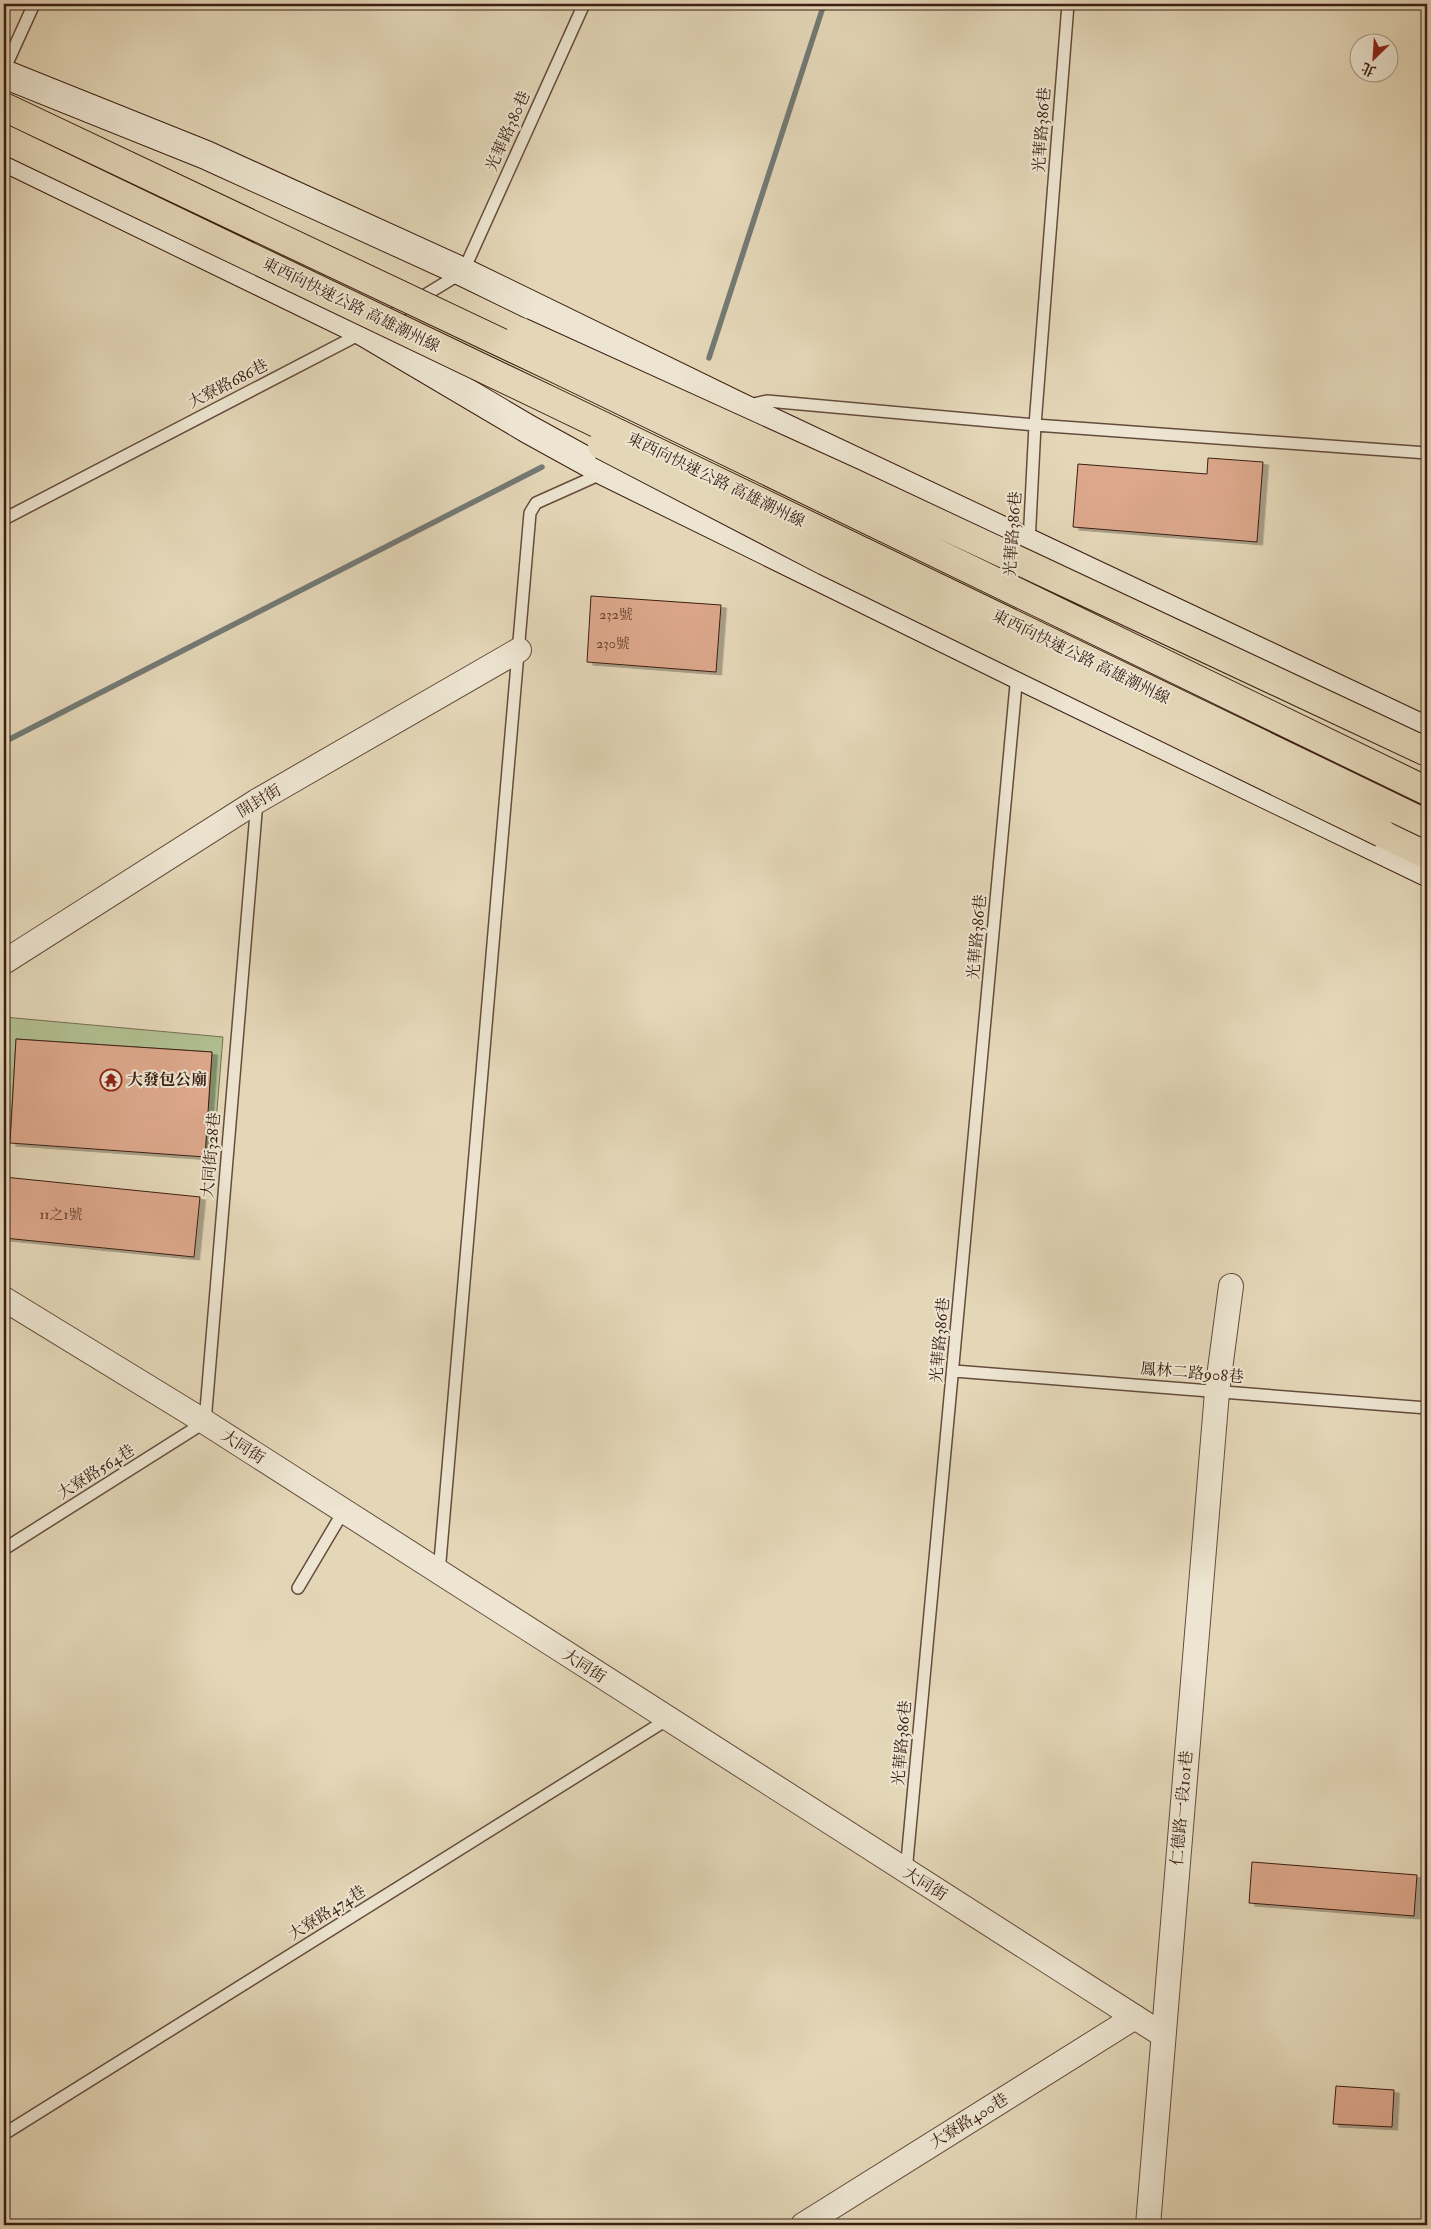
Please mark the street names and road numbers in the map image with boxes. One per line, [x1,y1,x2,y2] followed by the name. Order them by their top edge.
[1029,87,1055,173] street label: 光華路386巷
[481,88,535,174] street label: 光華路380巷
[259,253,443,357] street label: 東西向快速公路 高雄潮州線
[184,355,272,413] street label: 大寮路686巷
[624,428,808,532] street label: 東西向快速公路 高雄潮州線
[1000,491,1026,577] street label: 光華路386巷
[989,605,1173,709] street label: 東西向快速公路 高雄潮州線
[233,780,285,822] street label: 開封街
[963,893,991,981] street label: 光華路386巷
[197,1111,225,1199] street label: 大同街328巷
[926,1296,954,1384] street label: 光華路386巷
[1139,1359,1245,1387] street label: 鳳林二路908巷
[217,1426,269,1468] street label: 大同街
[54,1440,138,1504] street label: 大寮路564巷
[558,1645,610,1687] street label: 大同街
[888,1699,916,1787] street label: 光華路386巷
[1167,1750,1197,1866] street label: 仁德路一段101巷
[899,1863,951,1905] street label: 大同街
[284,1881,370,1945] street label: 大寮路474巷
[926,2089,1012,2153] street label: 大寮路400巷

